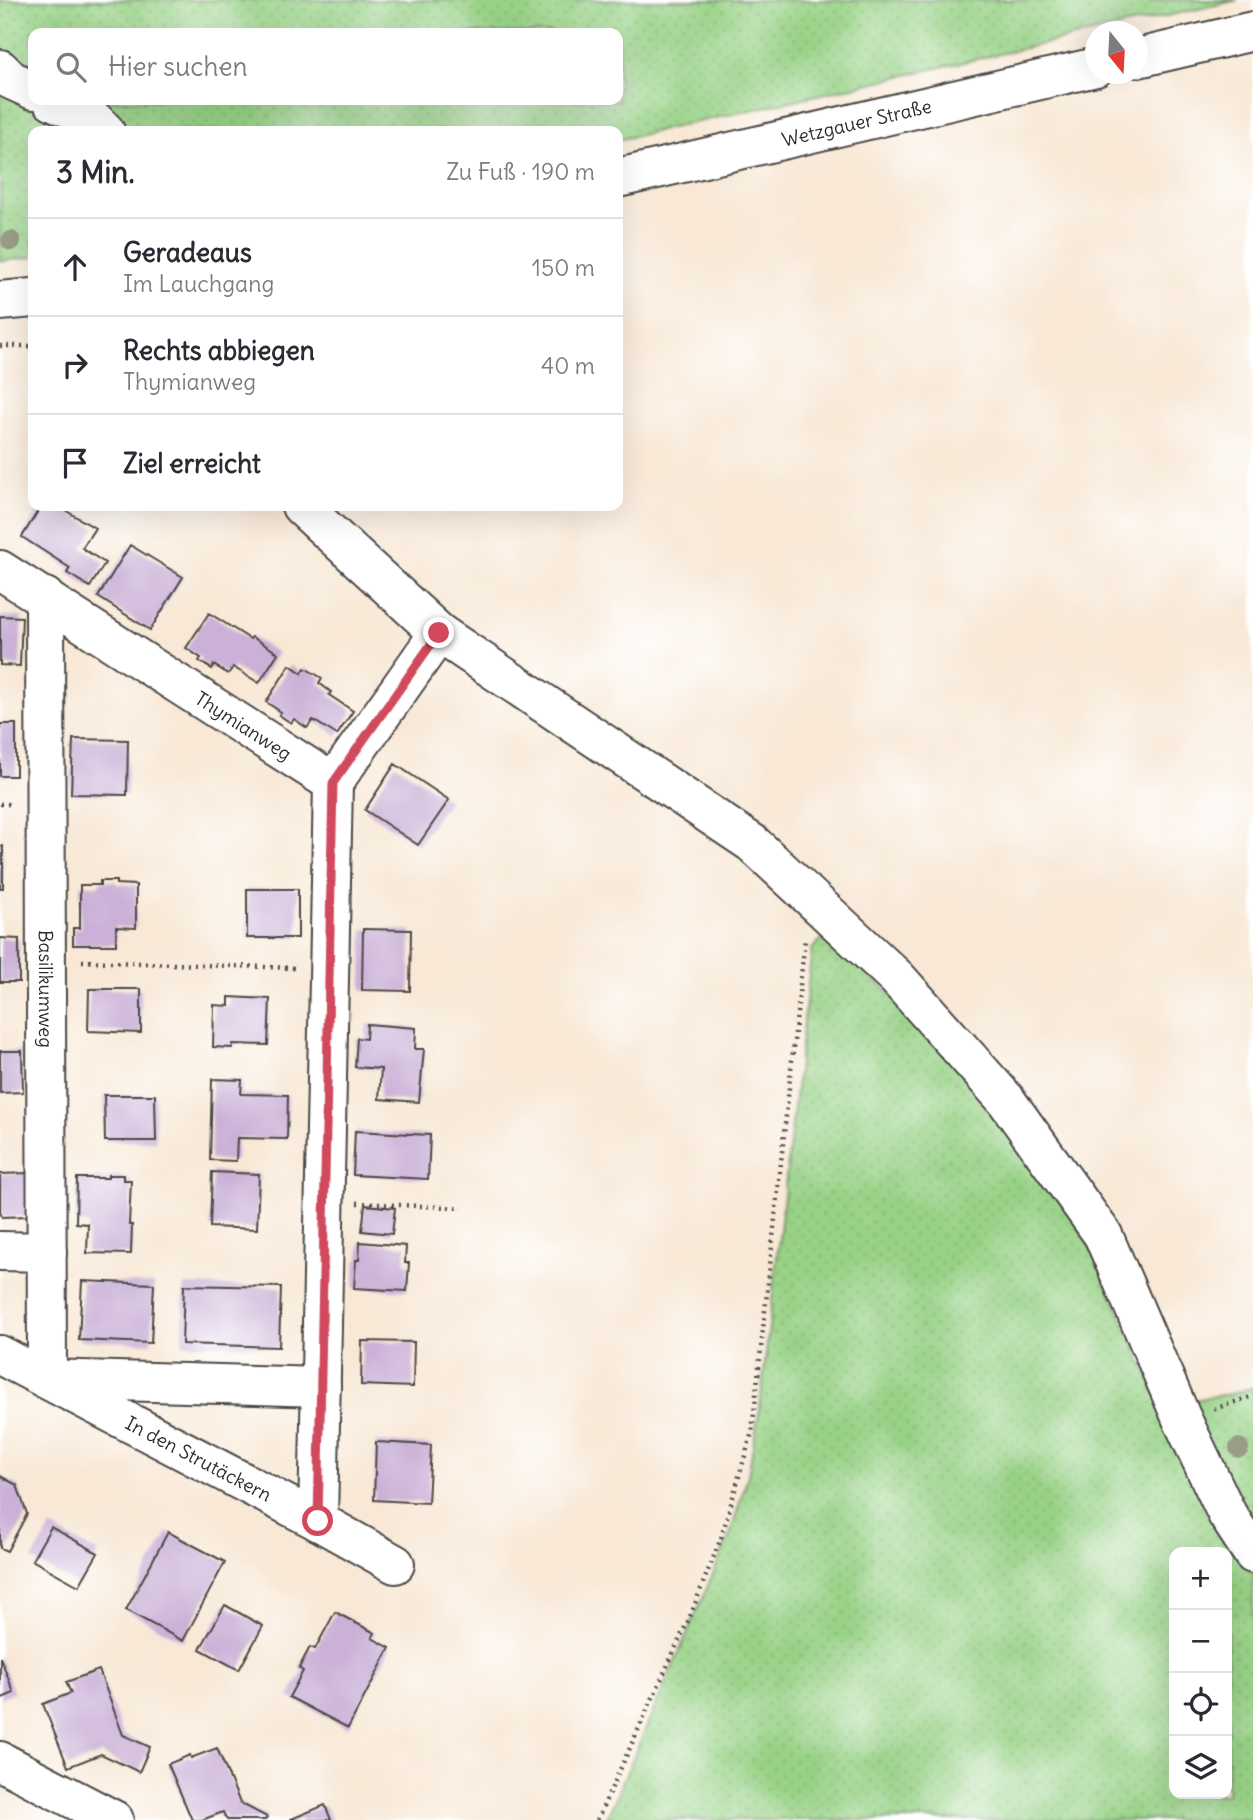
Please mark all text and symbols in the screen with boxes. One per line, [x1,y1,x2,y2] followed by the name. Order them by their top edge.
[1085,21,1148,84] north arrow
[28,28,623,105] search box
[52,48,90,86] icon: search
[108,50,248,83] text: Hier suchen
[780,94,934,152] street label: Wetzgauer Straße
[56,153,135,191] text: 3 Min.
[446,157,595,186] text: Zu Fuß · 190 m
[123,236,252,269] text: Geradeaus
[56,248,94,286] icon: ahead
[532,253,595,282] text: 150 m
[123,269,274,298] text: Im Lauchgang
[123,334,315,367] text: Rechts abbiegen
[56,346,94,384] icon: right
[541,351,595,380] text: 40 m
[123,367,256,396] text: Thymianweg
[56,444,94,482] icon: arrive
[123,447,261,480] text: Ziel erreicht
[423,617,454,648] route end
[191,686,296,765] street label: Thymianweg
[34,930,58,1048] street label: Basilikumweg
[121,1411,276,1507] street label: In den Strutäckern
[302,1505,333,1536] route start
[1169,1547,1232,1799] map controls
[1169,1547,1232,1610] button: +
[1169,1610,1232,1673] button: −
[1169,1673,1232,1736] button: locate
[1169,1736,1232,1799] button: layers

